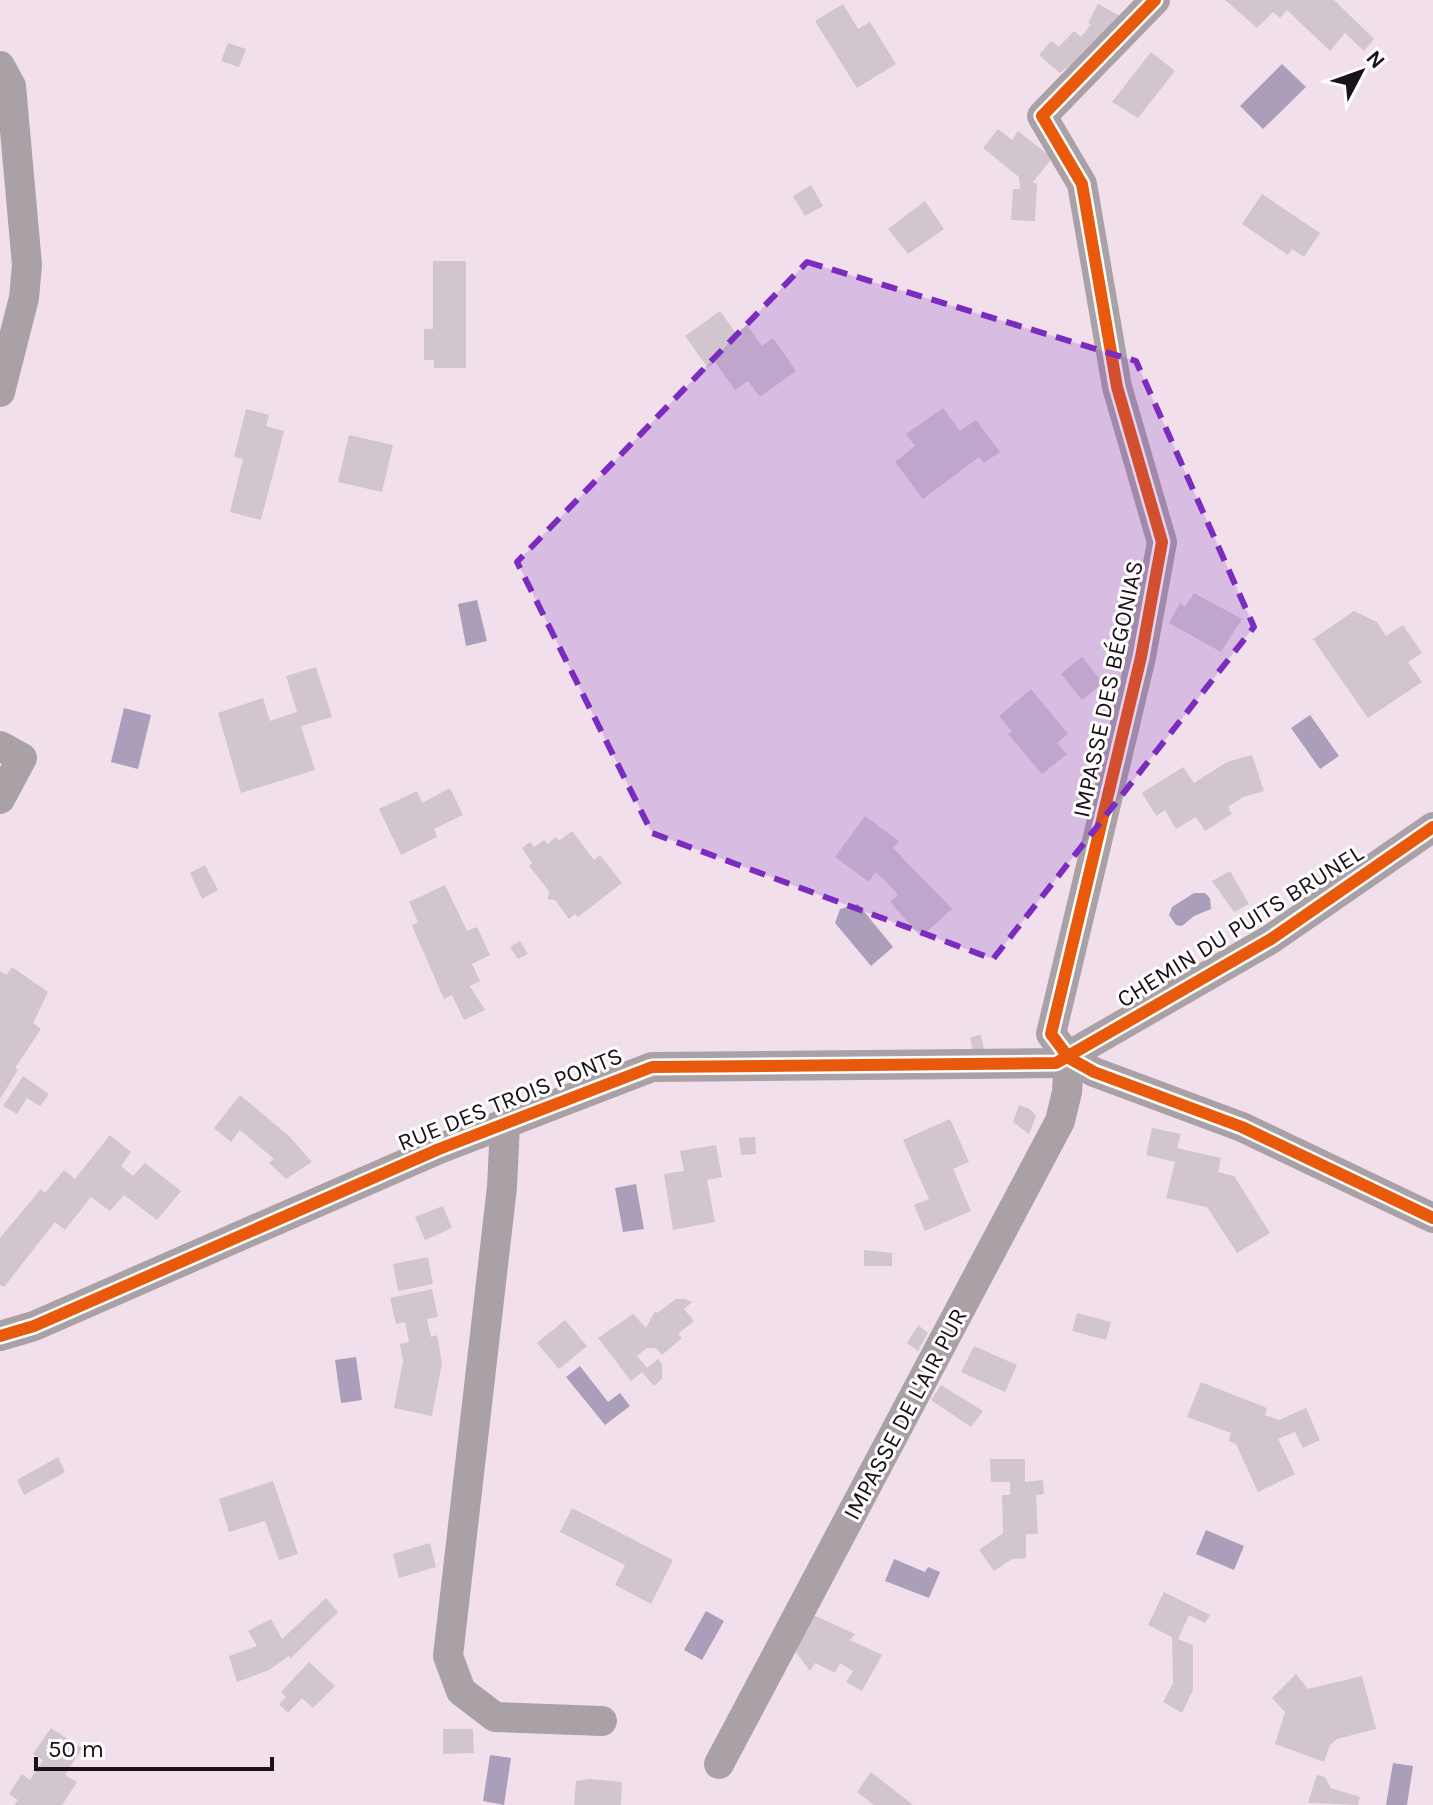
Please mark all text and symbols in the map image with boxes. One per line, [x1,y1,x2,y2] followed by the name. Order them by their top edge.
[1321,32,1401,112] north arrow
[1360,45,1390,74] text: N
[1066,558,1149,820] street label: IMPASSE DES BÉGONIAS
[1112,838,1369,1013] street label: CHEMIN DU PUITS BRUNEL
[394,1041,626,1157] street label: RUE DES TROIS PONTS
[837,1303,973,1525] street label: IMPASSE DE L'AIR PUR
[36,1721,272,1771] scale bar
[48,1735,104,1763] text: 50 m

